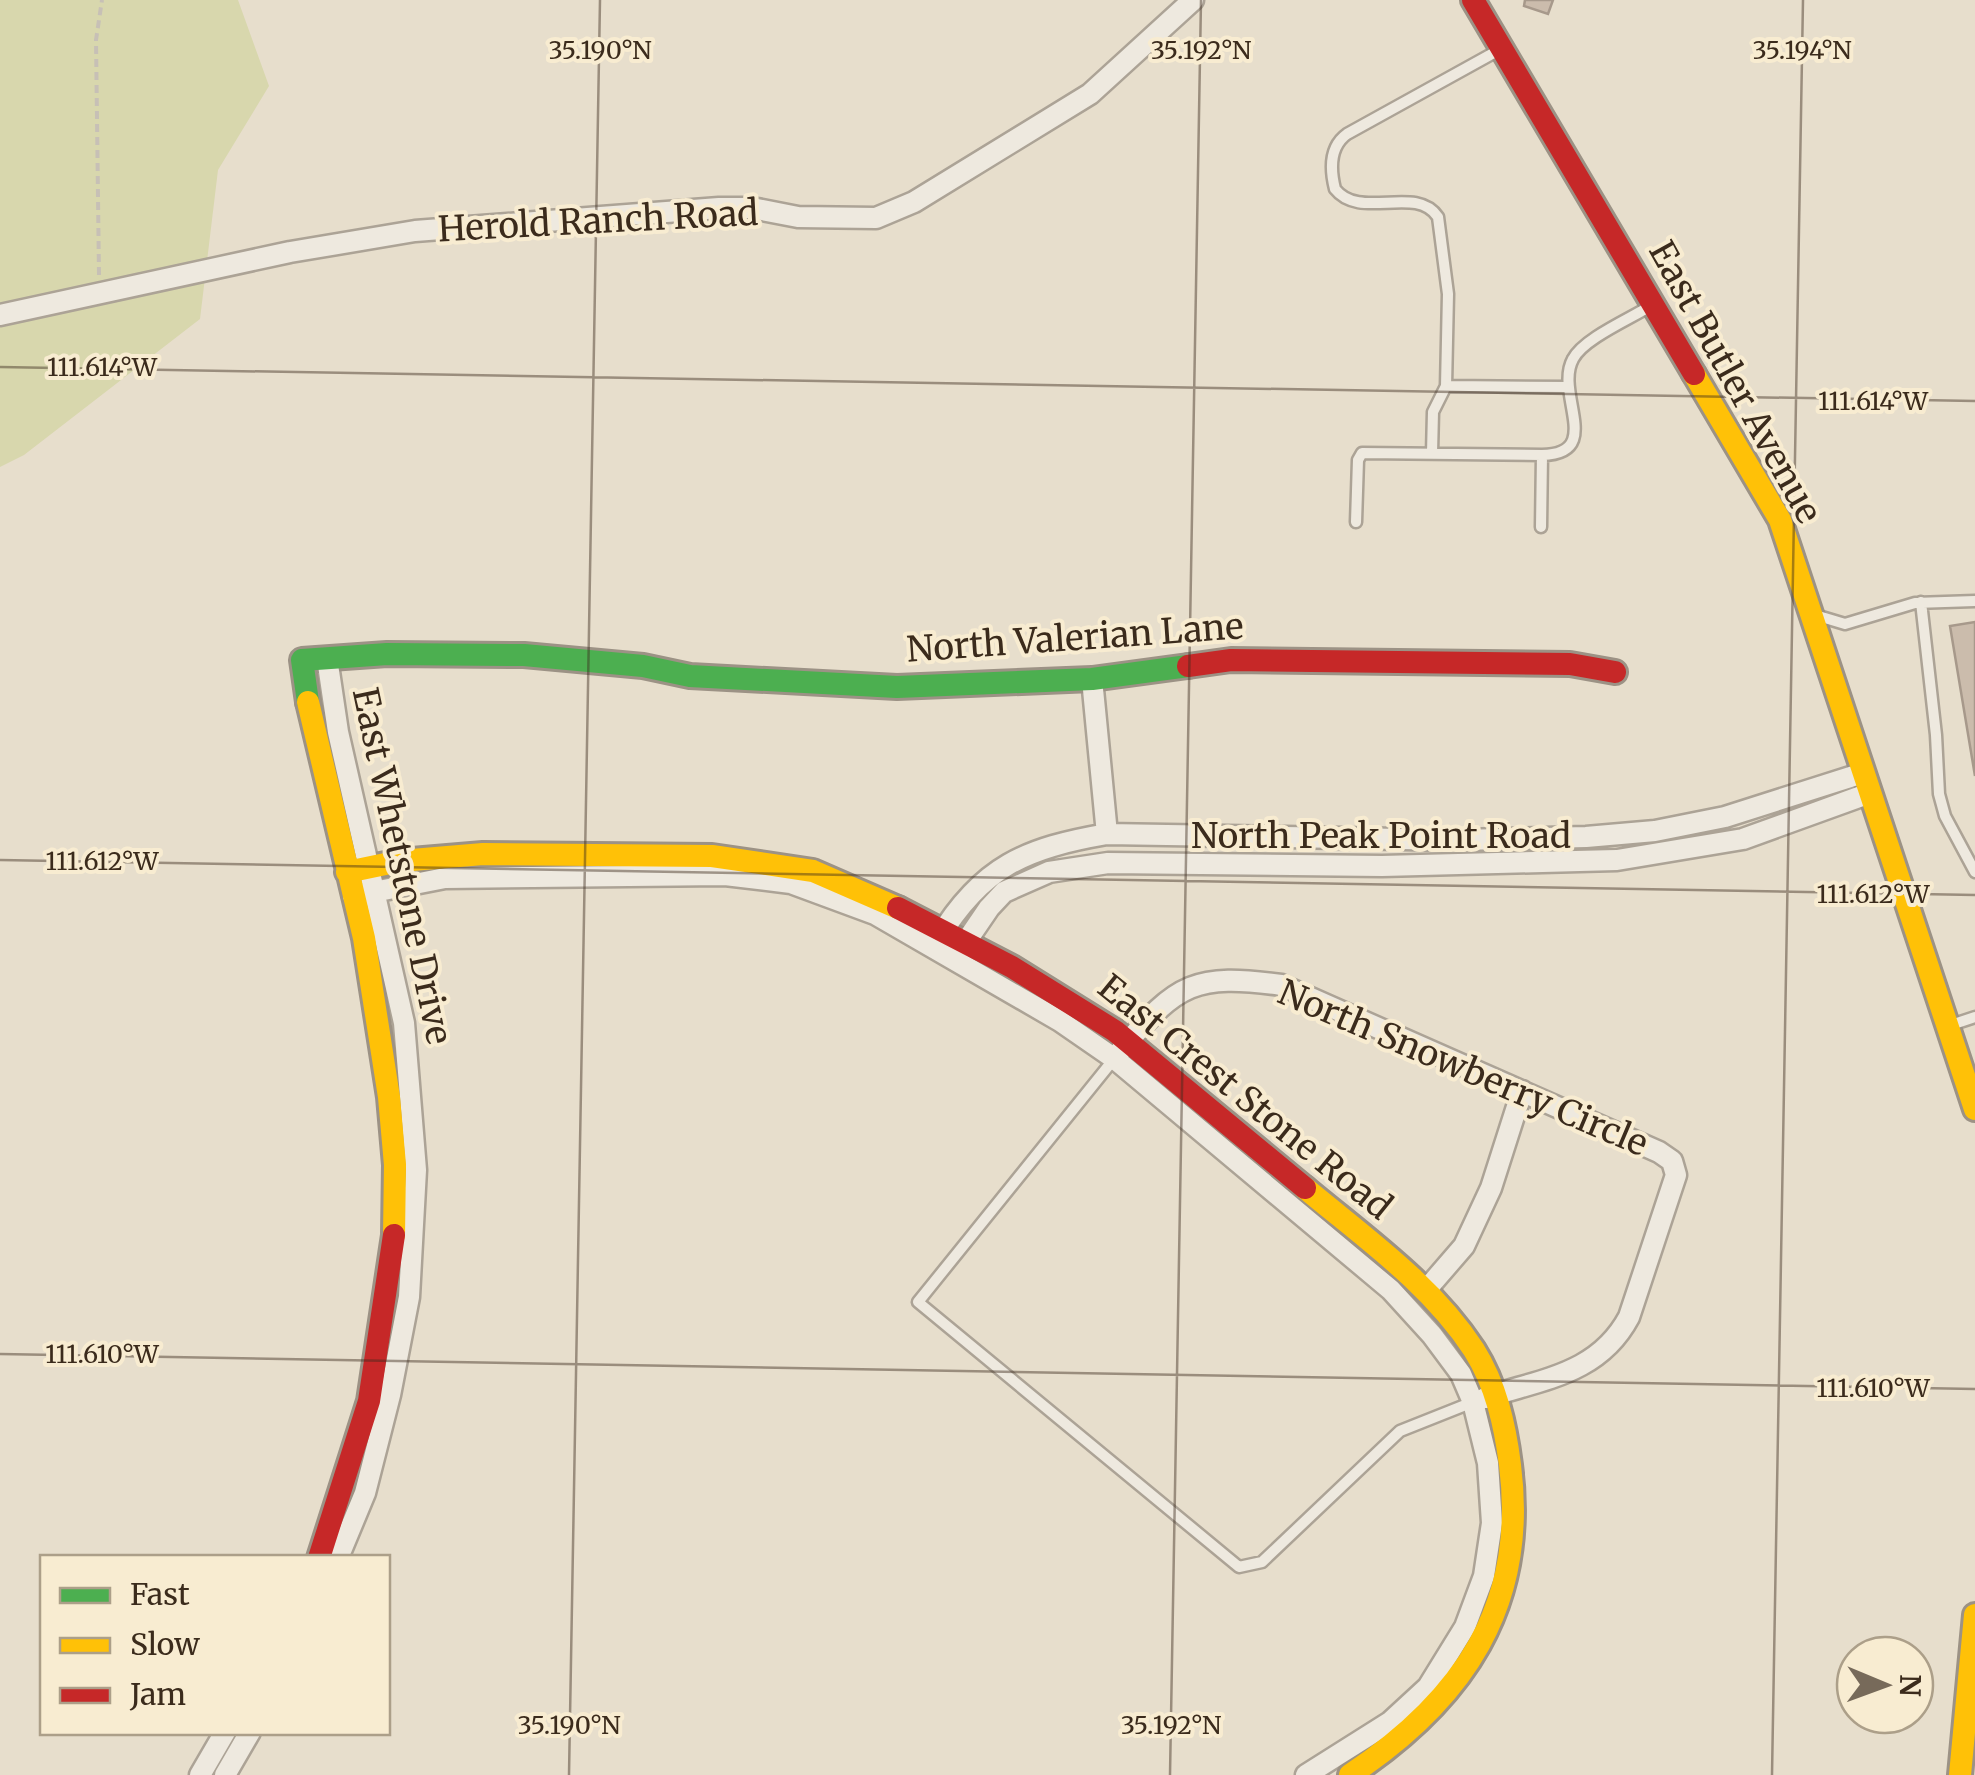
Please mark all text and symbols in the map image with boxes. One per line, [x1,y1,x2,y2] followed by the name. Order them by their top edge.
[549,34,651,66] text: 35.190°N
[1151,34,1251,66] text: 35.192°N
[1753,34,1851,66] text: 35.194°N
[437,191,759,251] street label: Herold Ranch Road
[1639,233,1831,531] street label: East Butler Avenue
[47,351,158,383] text: 111.614°W
[1818,385,1929,417] text: 111.614°W
[905,604,1245,672] street label: North Valerian Lane
[343,684,461,1048] street label: East Whetstone Drive
[1191,814,1571,858] street label: North Peak Point Road
[46,845,159,877] text: 111.612°W
[1817,878,1930,910] text: 111.612°W
[1089,965,1401,1229] street label: East Crest Stone Road
[1272,970,1654,1166] street label: North Snowberry Circle
[45,1338,160,1370] text: 111.610°W
[1816,1372,1931,1404] text: 111.610°W
[40,1555,390,1735] legend
[130,1575,190,1613] text: Fast
[130,1625,200,1663] text: Slow
[1835,1635,1935,1735] north arrow
[1892,1674,1928,1697] text: N
[129,1675,186,1713] text: Jam
[518,1709,620,1741] text: 35.190°N
[1121,1709,1221,1741] text: 35.192°N

